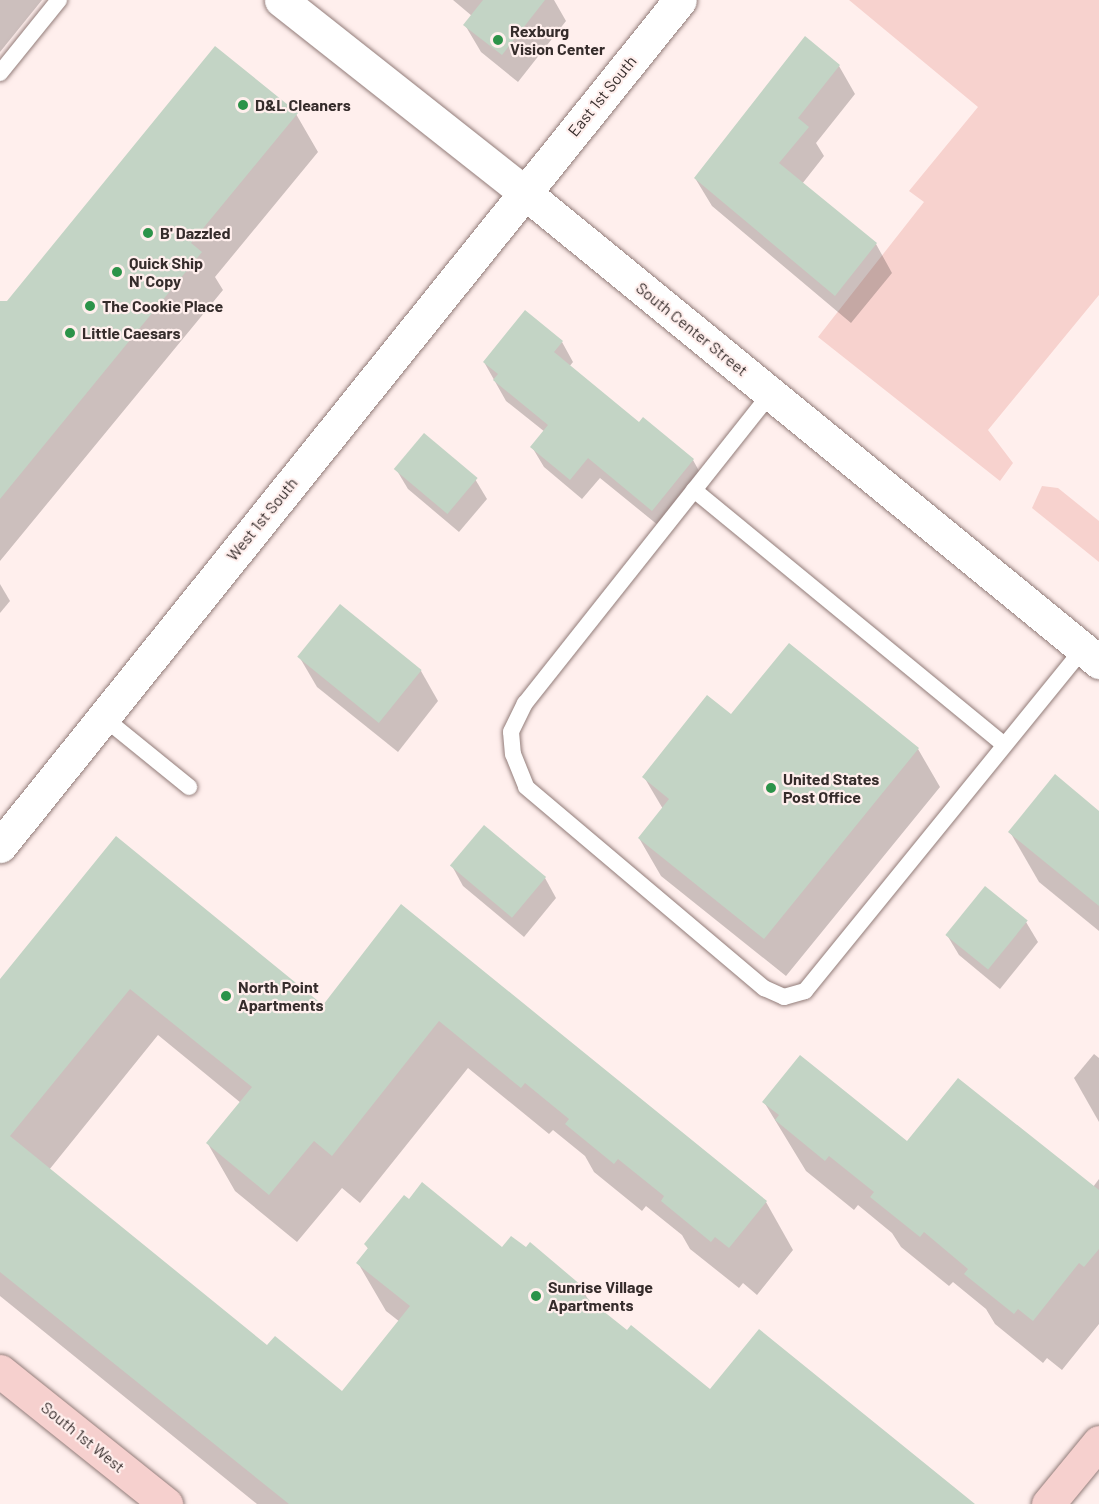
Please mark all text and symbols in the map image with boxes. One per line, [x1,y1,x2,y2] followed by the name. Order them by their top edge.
[510,21,605,59] place label: Rexburg Vision Center
[491,33,505,47] marker: Rexburg Vision Center
[564,52,640,140] street label: East 1st South
[255,95,351,115] place label: D&L Cleaners
[236,98,250,112] marker: D&L Cleaners
[160,223,231,243] place label: B' Dazzled
[141,226,155,240] marker: B' Dazzled
[129,253,203,291] place label: Quick Ship N' Copy
[110,265,124,279] marker: Quick Ship N' Copy
[632,278,752,380] street label: South Center Street
[102,296,223,316] place label: The Cookie Place
[83,299,97,313] marker: The Cookie Place
[82,323,180,343] place label: Little Caesars
[63,326,77,340] marker: Little Caesars
[223,473,301,565] street label: West 1st South
[783,769,879,807] place label: United States Post Office
[764,781,778,795] marker: United States Post Office
[238,977,323,1015] place label: North Point Apartments
[219,989,233,1003] marker: North Point Apartments
[548,1277,653,1315] place label: Sunrise Village Apartments
[529,1289,543,1303] marker: Sunrise Village Apartments
[37,1398,129,1476] street label: South 1st West

